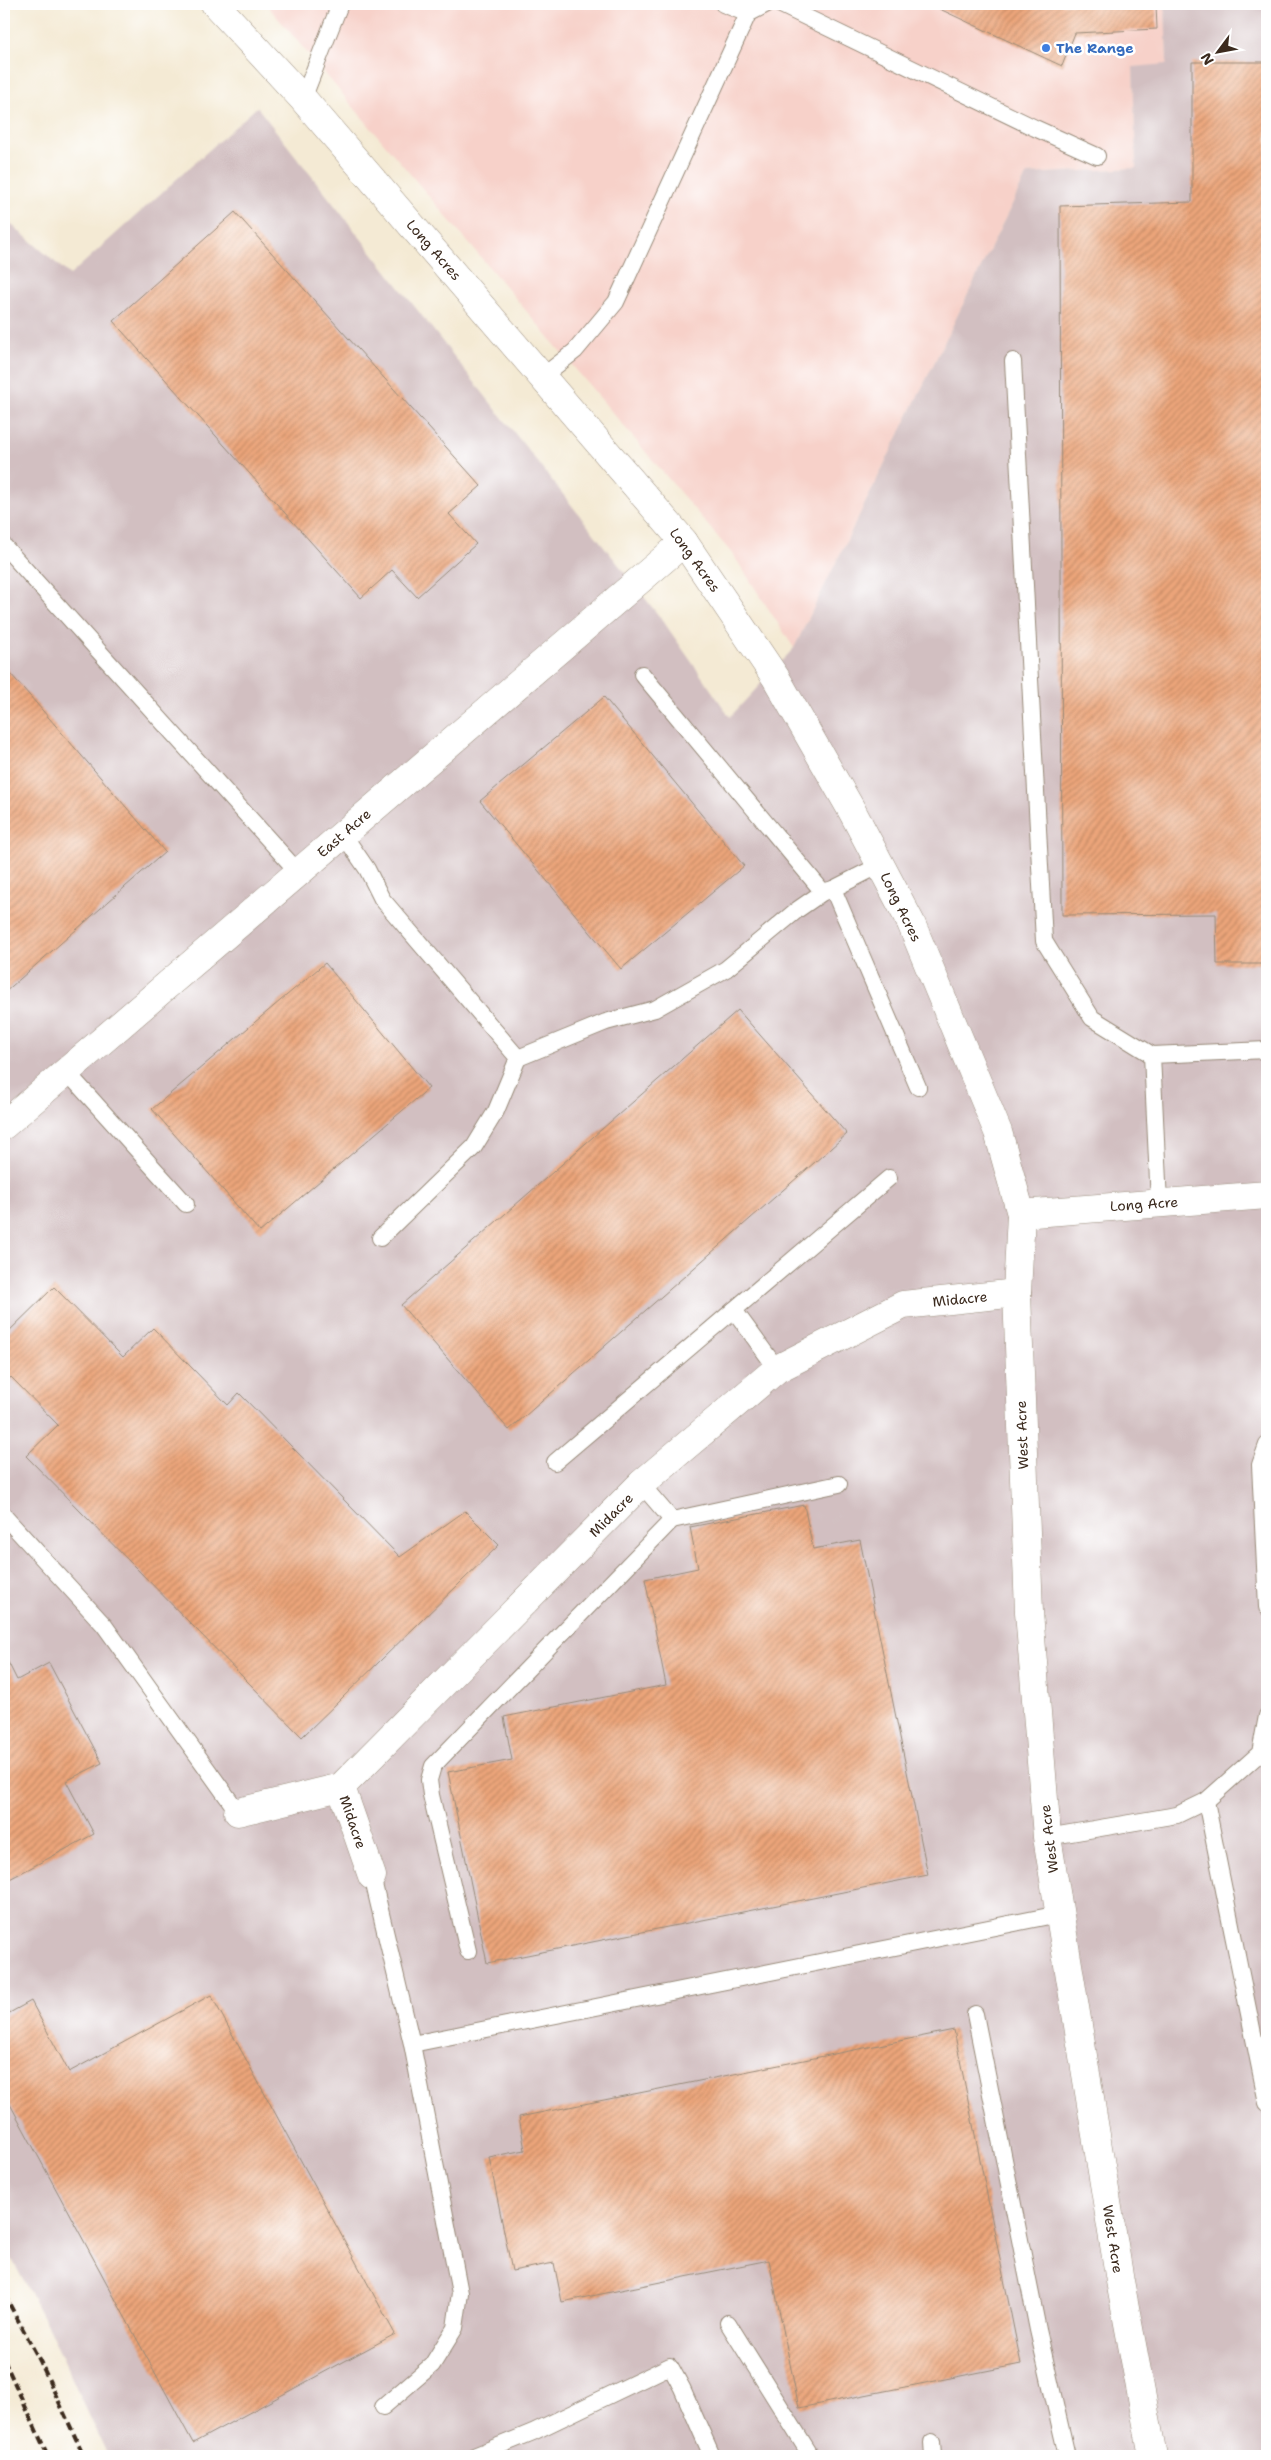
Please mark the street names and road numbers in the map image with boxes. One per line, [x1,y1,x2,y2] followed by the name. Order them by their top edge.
[403,216,465,284] street label: Long Acres
[666,524,724,596] street label: Long Acres
[313,805,375,861] street label: East Acre
[876,869,926,945] street label: Long Acres
[1109,1193,1179,1215] street label: Long Acre
[932,1287,988,1311] street label: Midacre
[1012,1400,1032,1470] street label: West Acre
[585,1489,637,1541] street label: Midacre
[335,1793,371,1851] street label: Midacre
[1036,1804,1062,1874] street label: West Acre
[1099,2204,1127,2275] street label: West Acre

